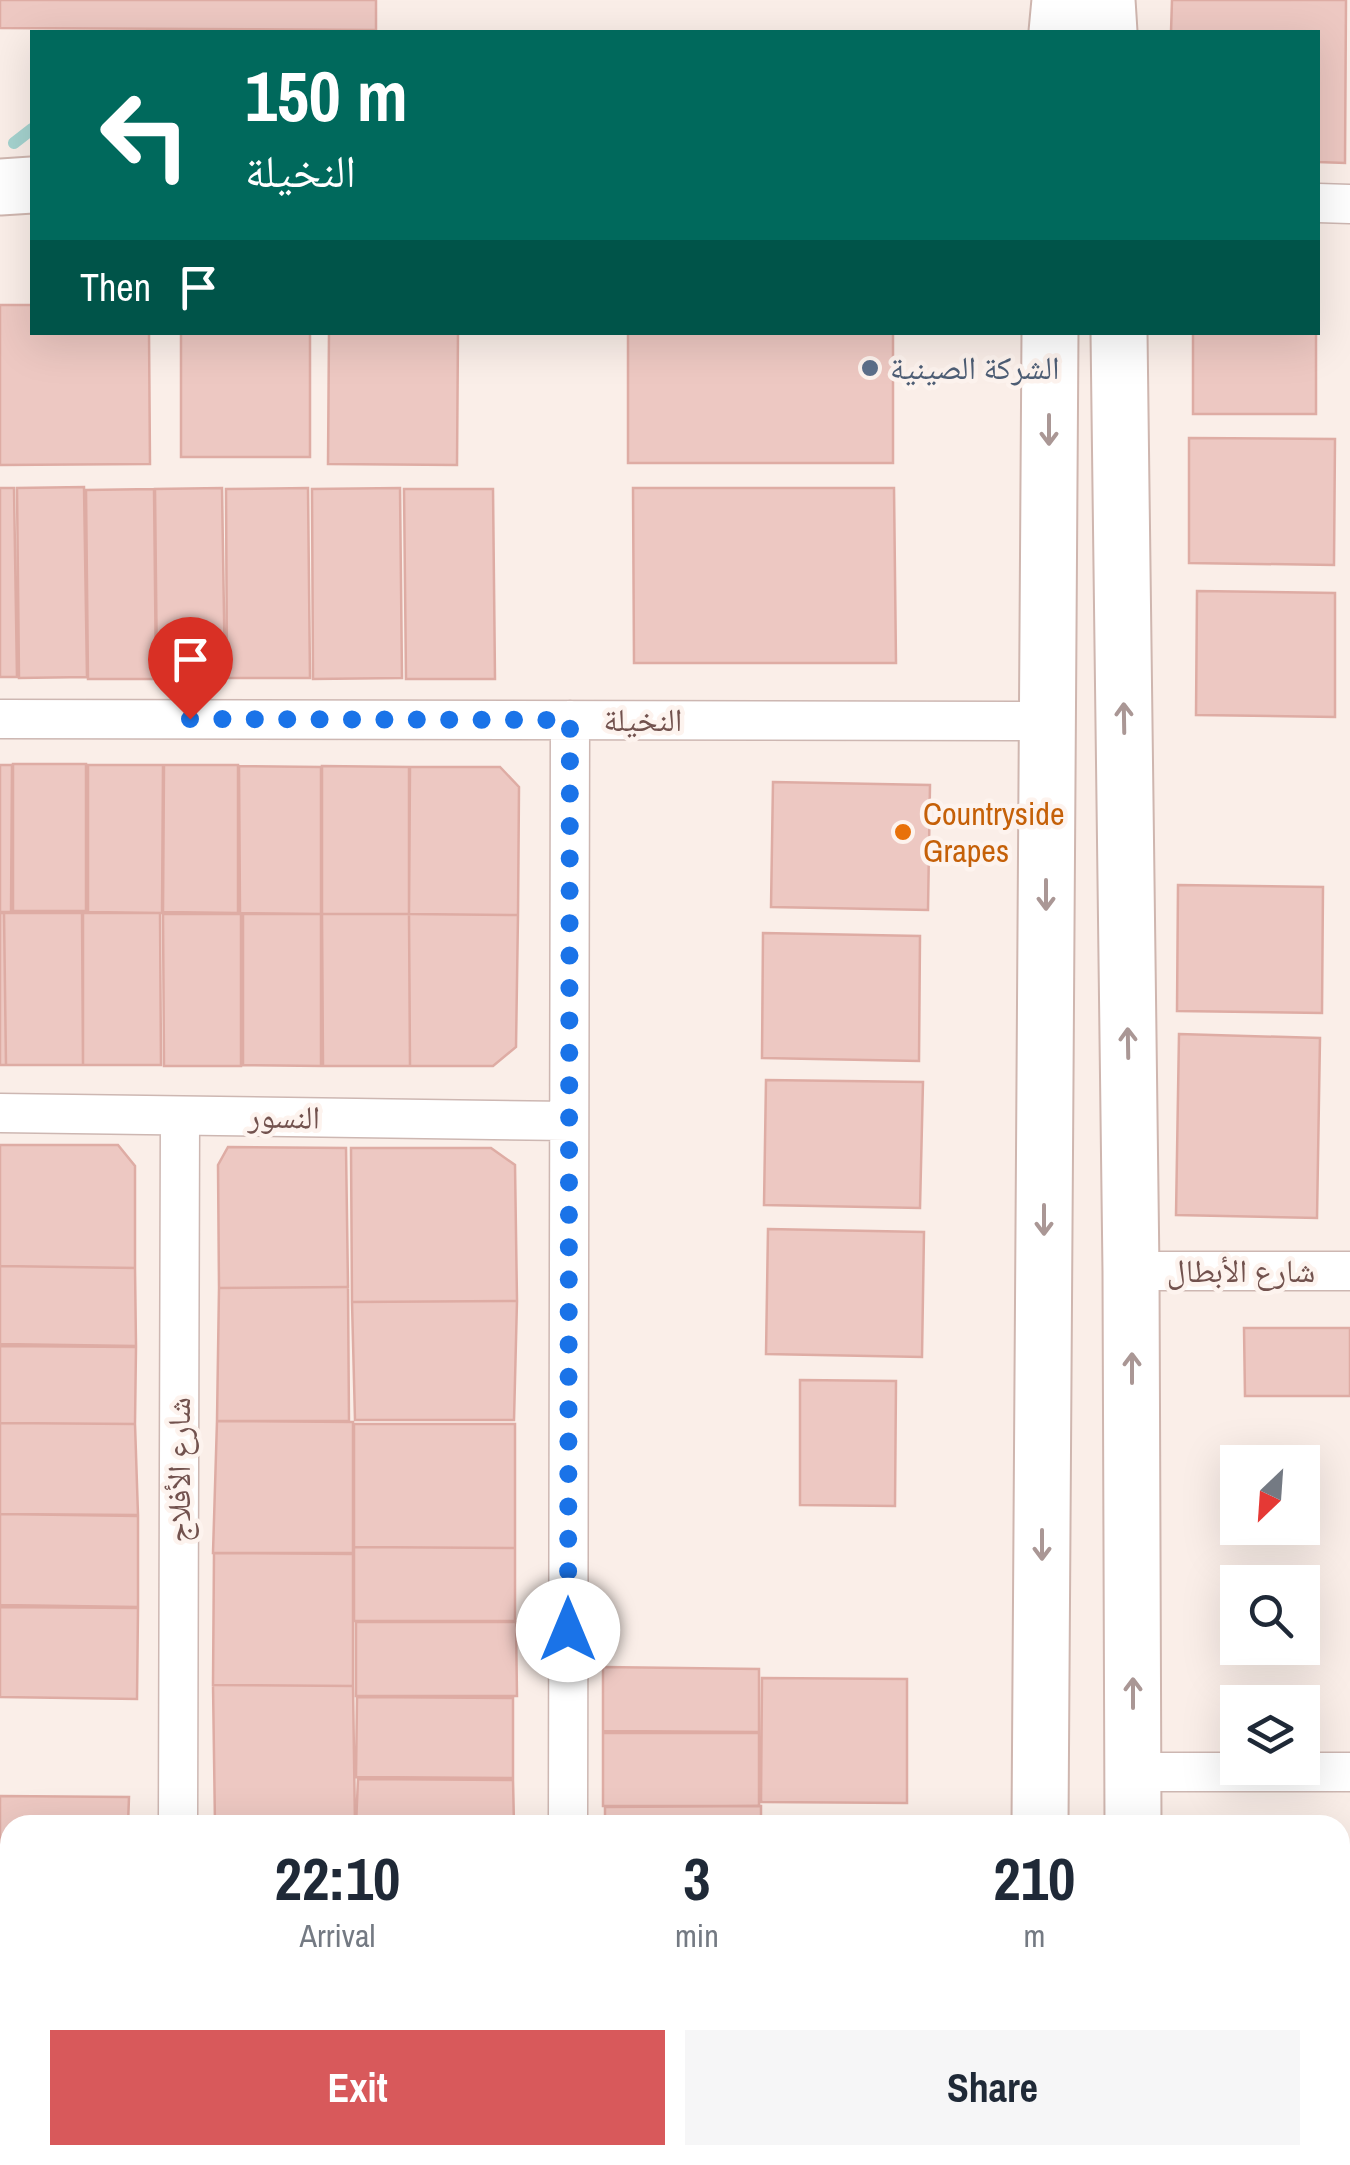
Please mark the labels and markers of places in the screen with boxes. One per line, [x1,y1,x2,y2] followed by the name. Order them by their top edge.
[890,346,1060,389] place label: الشركة الصينية
[859,357,881,379] marker: الشركة الصينية
[148,617,233,720] pin
[923,792,1064,872] place label: Countryside Grapes
[892,821,914,843] marker: Countryside Grapes

